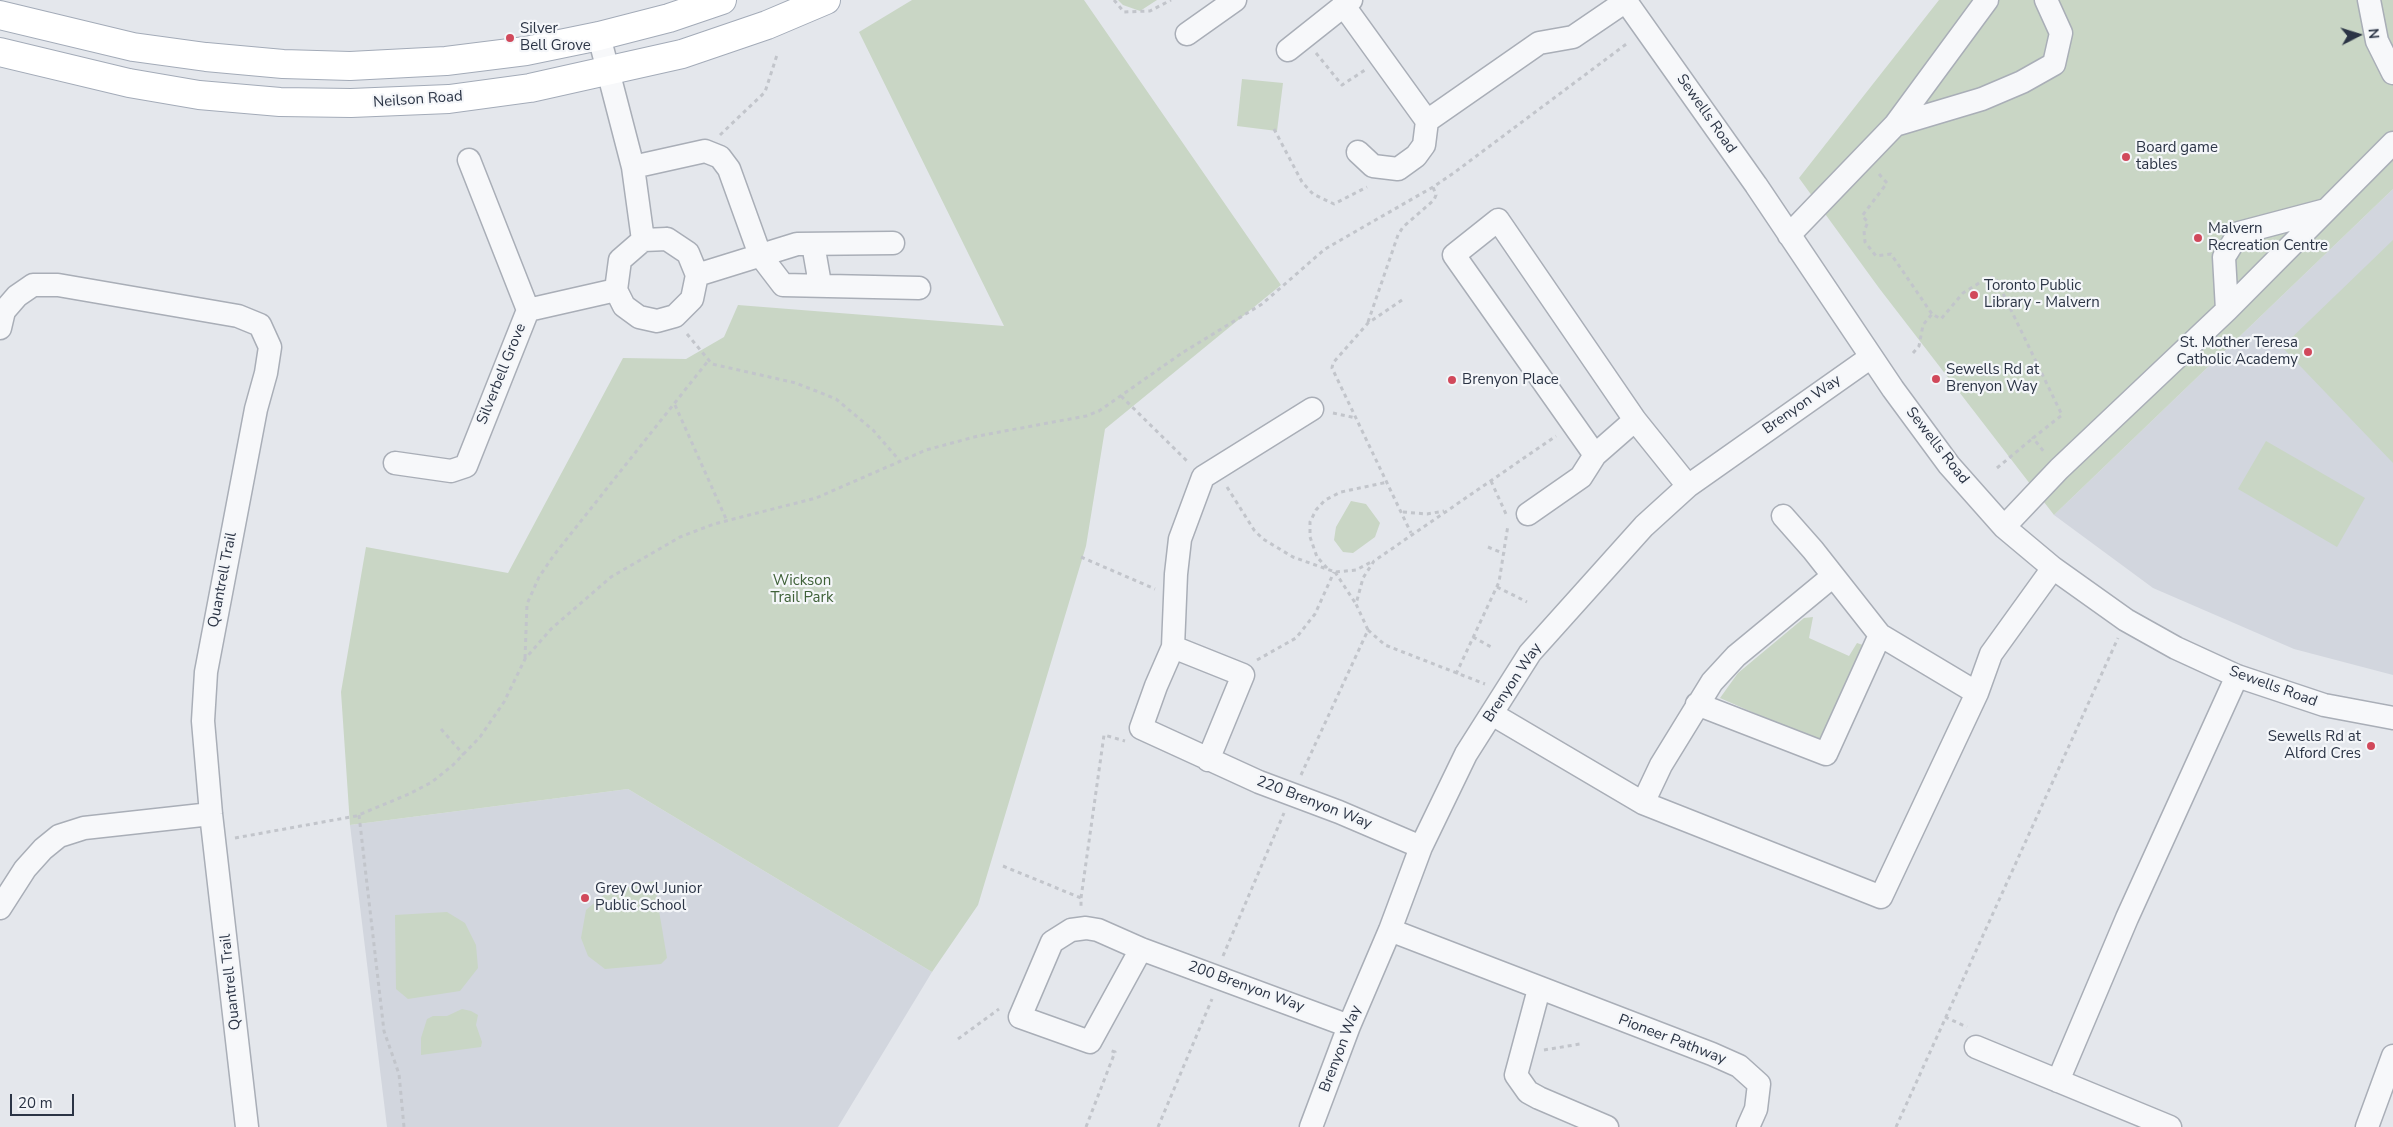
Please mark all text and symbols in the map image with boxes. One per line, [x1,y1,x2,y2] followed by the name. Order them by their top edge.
[2333,10,2383,60] north arrow
[520,20,591,55] place label: Silver Bell Grove
[2364,28,2383,40] text: N
[504,32,516,44] marker: Silver Bell Grove
[1672,71,1740,157] street label: Sewells Road
[373,88,463,112] street label: Neilson Road
[2136,139,2218,174] place label: Board game tables
[2120,151,2132,163] marker: Board game tables
[2208,220,2328,255] place label: Malvern Recreation Centre
[2192,232,2204,244] marker: Malvern Recreation Centre
[1984,277,2100,312] place label: Toronto Public Library - Malvern
[1968,289,1980,301] marker: Toronto Public Library - Malvern
[474,321,530,427] street label: Silverbell Grove
[2176,334,2298,369] place label: St. Mother Teresa Catholic Academy
[2302,346,2314,358] marker: St. Mother Teresa Catholic Academy
[1946,361,2039,396] place label: Sewells Rd at Brenyon Way
[1462,371,1559,389] place label: Brenyon Place
[1759,371,1845,439] street label: Brenyon Way
[1930,373,1942,385] marker: Sewells Rd at Brenyon Way
[1446,374,1458,386] marker: Brenyon Place
[1901,404,1973,488] street label: Sewells Road
[205,531,241,629] street label: Quantrell Trail
[771,572,833,607] park label: Wickson Trail Park
[1480,640,1546,726] street label: Brenyon Way
[2227,663,2319,711] street label: Sewells Road
[2268,728,2361,763] place label: Sewells Rd at Alford Cres
[2365,740,2377,752] marker: Sewells Rd at Alford Cres
[1254,773,1374,833] street label: 220 Brenyon Way
[595,880,702,915] place label: Grey Owl Junior Public School
[579,892,591,904] marker: Grey Owl Junior Public School
[217,933,245,1031] street label: Quantrell Trail
[1185,958,1307,1016] street label: 200 Brenyon Way
[1316,1003,1366,1095] street label: Brenyon Way
[1616,1011,1728,1069] street label: Pioneer Pathway
[12,1084,76,1116] scale bar
[18,1093,53,1113] text: 20 m

